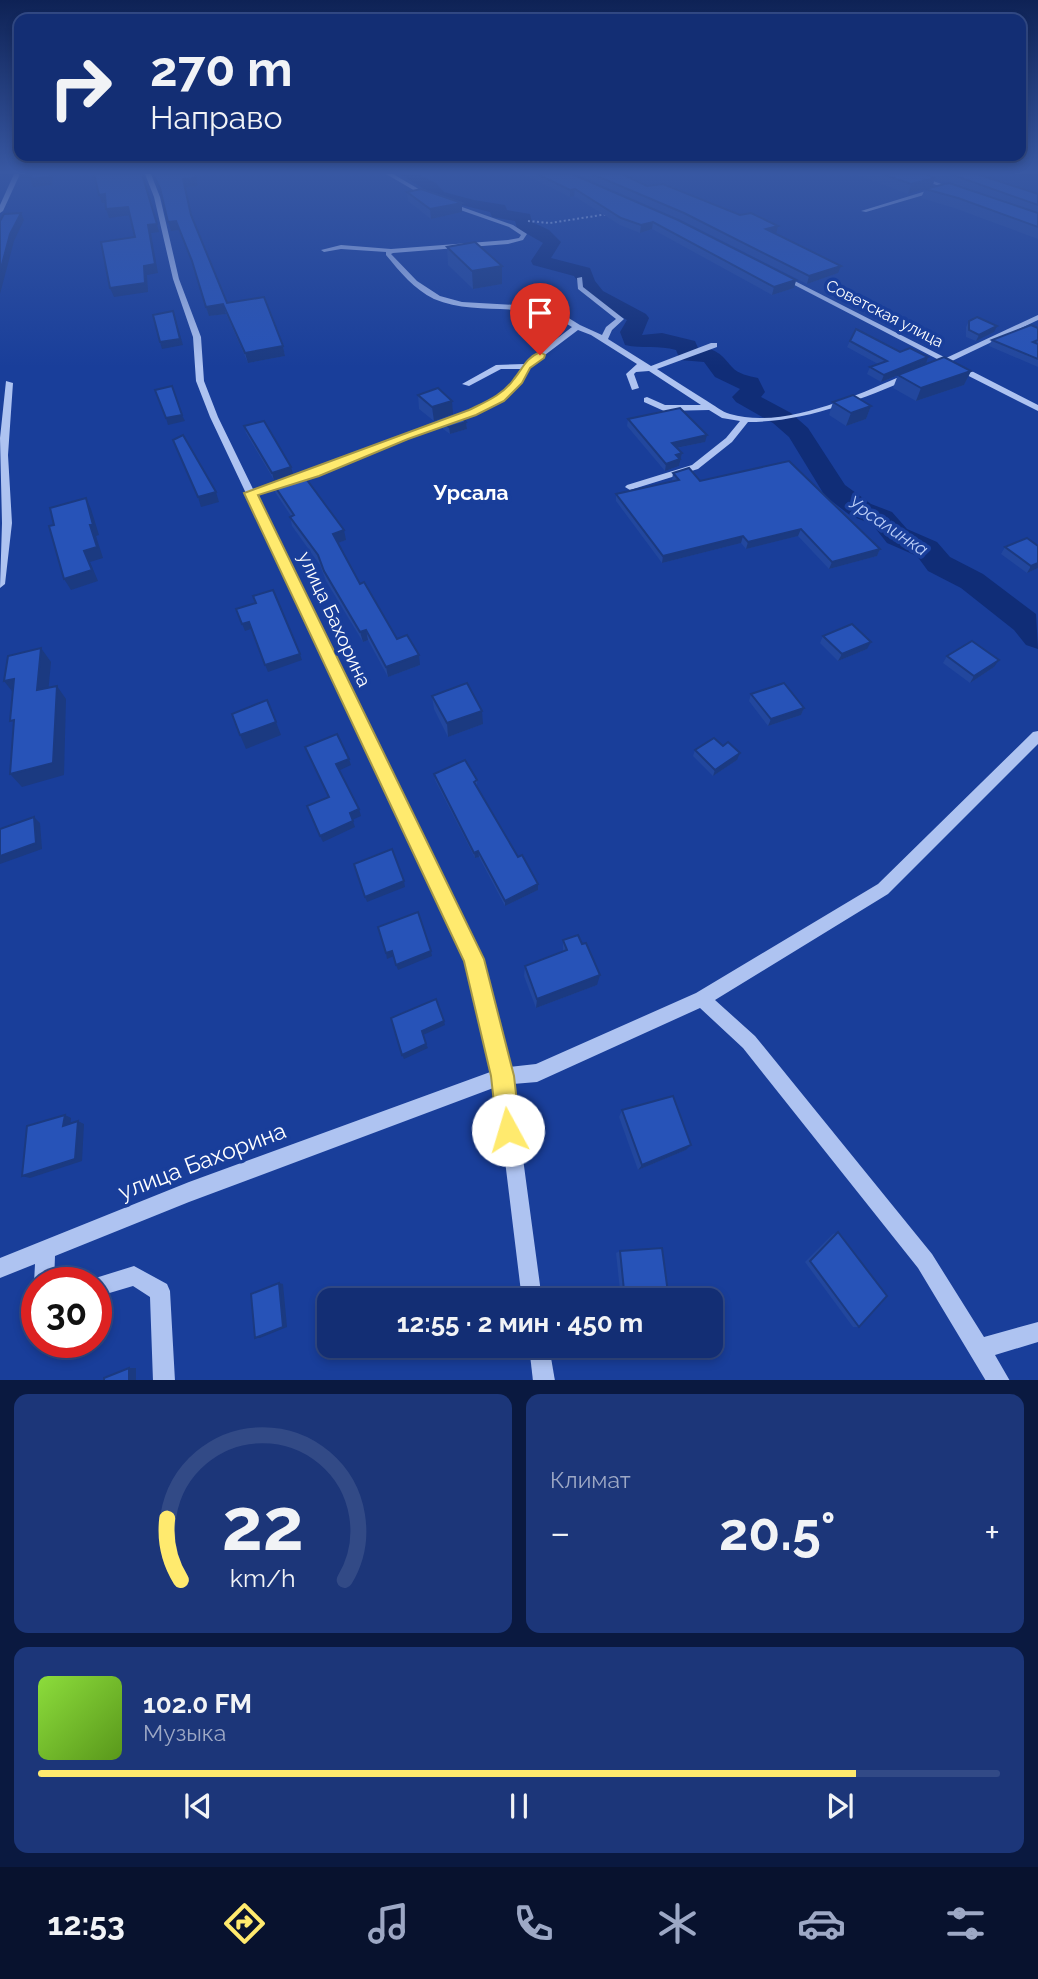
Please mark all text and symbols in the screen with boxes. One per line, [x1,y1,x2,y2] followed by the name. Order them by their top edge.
[150,40,293,97] text: 270 m
[35,42,126,133] icon: right
[150,99,282,136] text: Направо
[823,276,947,351] street label: Советская улица
[510,283,570,355] pin
[521,294,559,332] icon: arrive
[432,480,509,505] district label: Урсала
[844,491,932,560] water label: Урсалинка
[294,548,376,690] street label: улица Бахорина
[471,1093,545,1167] position arrow
[114,1116,290,1205] street label: улица Бахорина
[21,1267,112,1358] speed limit sign: 30
[397,1308,643,1338] text: 12:55 · 2 мин · 450 m
[550,1466,631,1493] text: Климат
[222,1482,304,1567] text: 22
[719,1501,836,1562] text: 20.5°
[550,1510,570,1555] text: −
[984,1510,1000,1555] text: +
[230,1562,296,1592] text: km/h
[143,1689,252,1719] text: 102.0 FM
[143,1719,226,1746] text: Музыка
[179,1787,217,1825] icon: previous
[500,1787,538,1825] icon: pause
[821,1787,859,1825] icon: next
[220,1899,269,1948] icon: directions
[364,1899,413,1948] icon: music
[509,1899,558,1948] icon: phone
[653,1899,702,1948] icon: climate
[797,1899,846,1948] icon: car
[941,1899,990,1948] icon: filters
[48,1905,125,1942] text: 12:53

